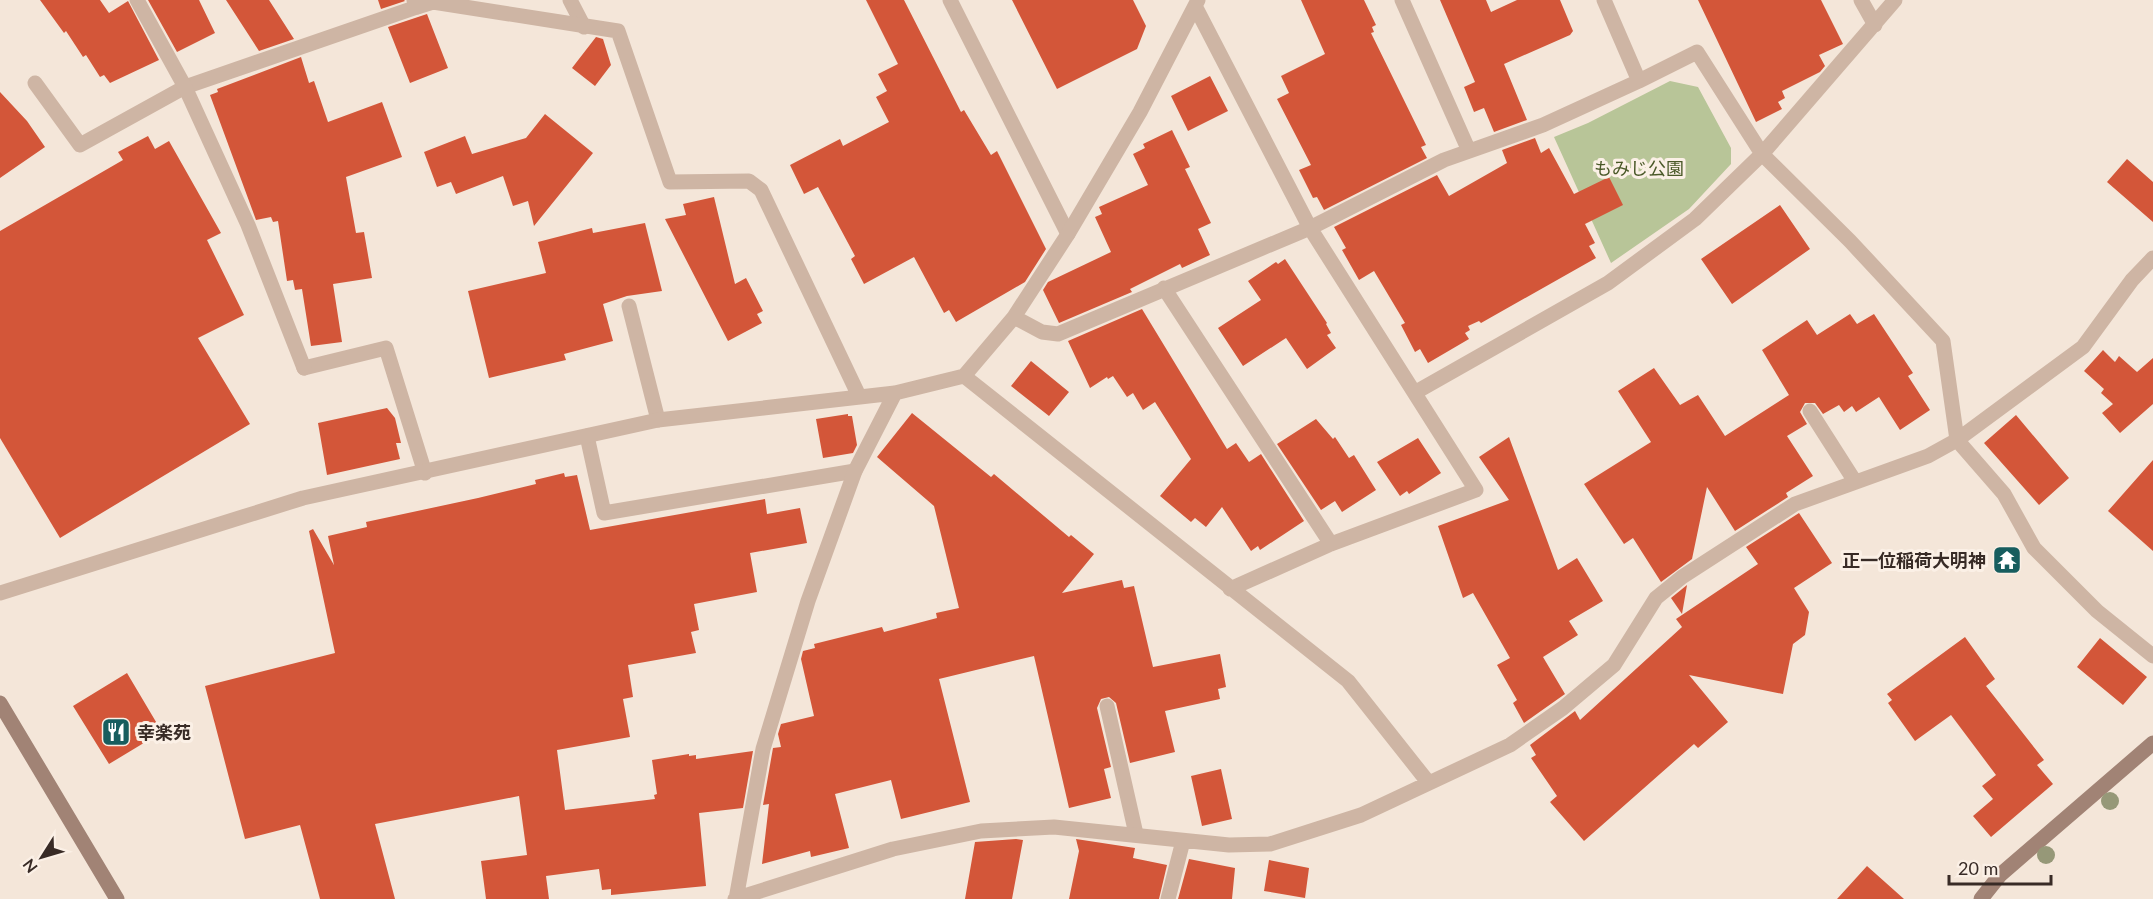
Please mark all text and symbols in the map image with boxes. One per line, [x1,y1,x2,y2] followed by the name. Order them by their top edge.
[1594,157,1684,179] park label: もみじ公園
[1991,544,2023,576] temple icon: 正一位稲荷大明神
[1842,549,1986,571] place label: 正一位稲荷大明神
[100,716,132,748] restaurant icon: 幸楽苑
[137,721,191,743] place label: 幸楽苑
[12,827,72,887] north arrow
[1949,848,2051,886] scale bar
[18,856,41,877] text: N
[1958,857,1998,879] text: 20 m

